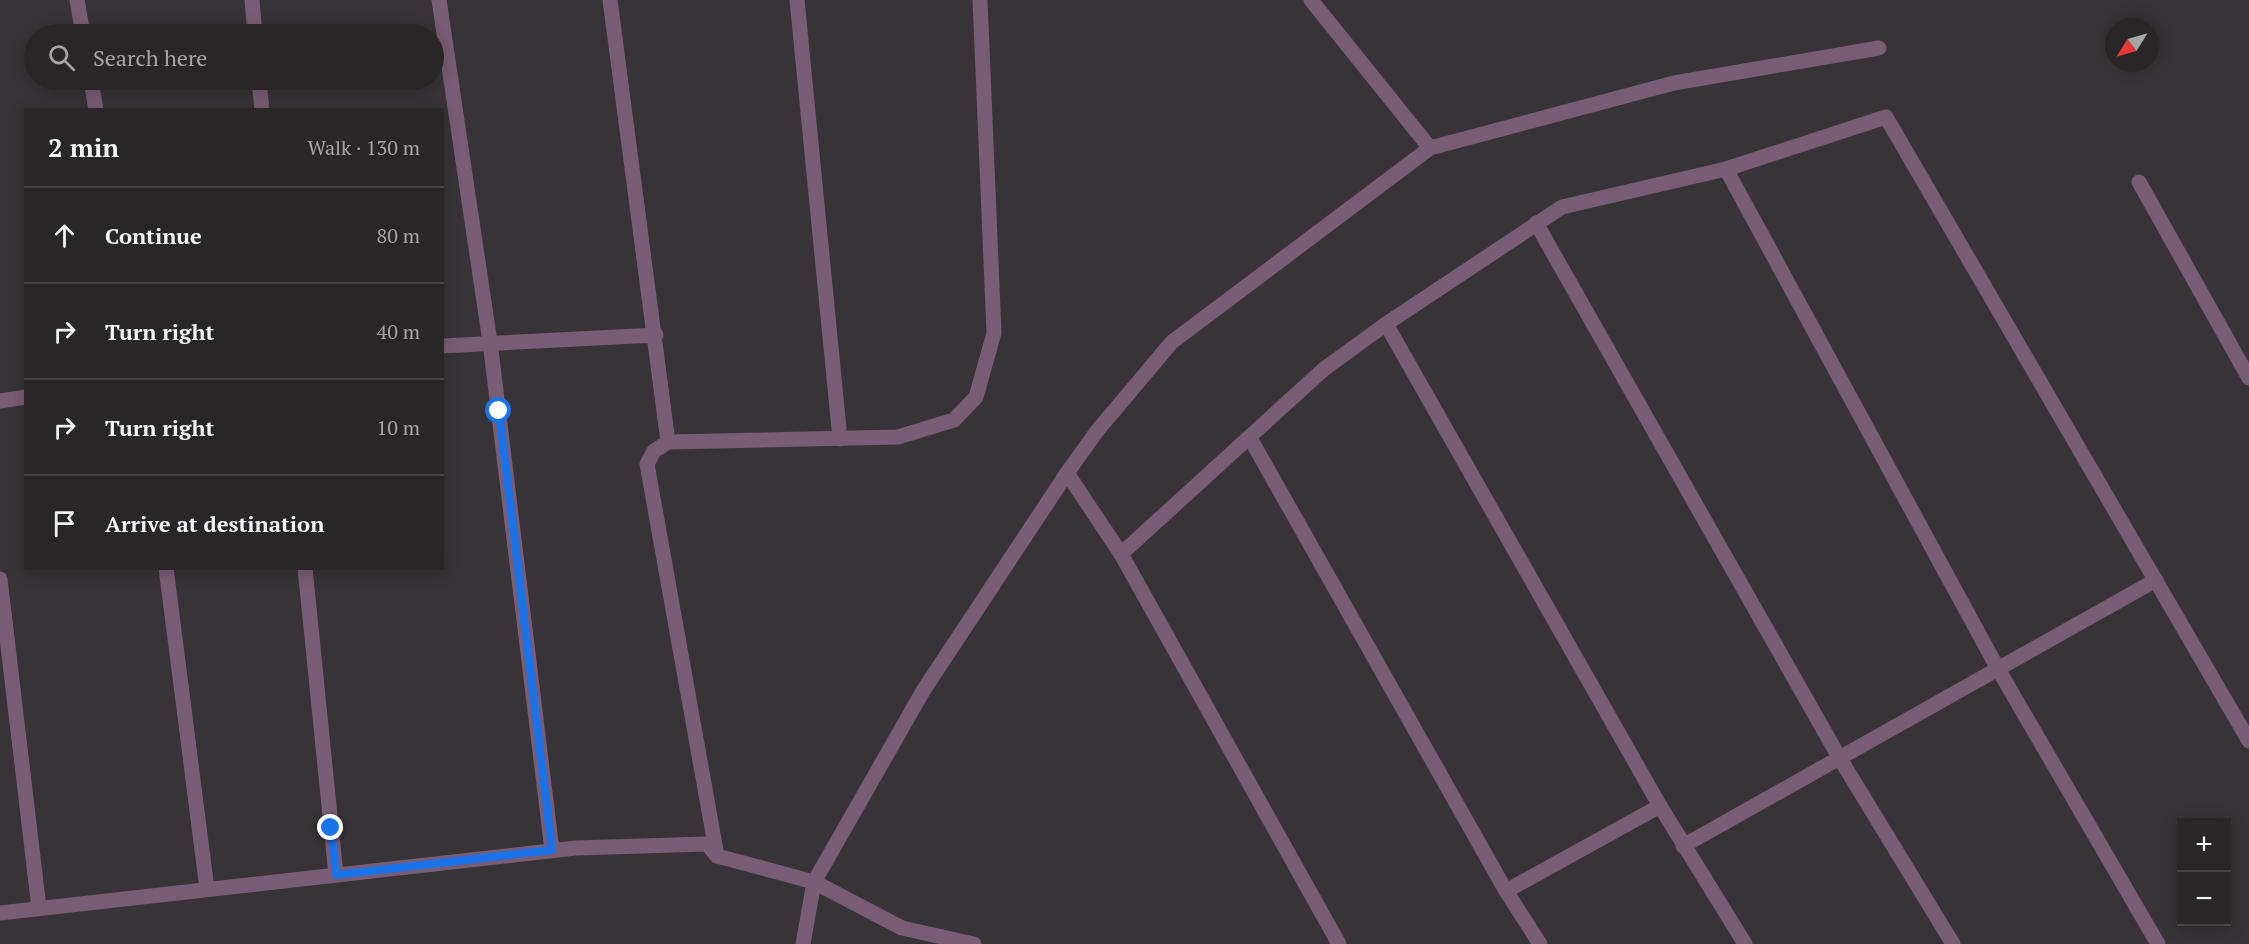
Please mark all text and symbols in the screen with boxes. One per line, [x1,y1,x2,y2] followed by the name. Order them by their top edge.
[2105,18,2159,72] north arrow
[24,24,444,90] search box
[45,41,78,74] icon: search
[93,43,207,72] text: Search here
[48,130,119,164] text: 2 min
[308,134,420,161] text: Walk · 130 m
[48,219,81,252] icon: ahead
[105,221,202,250] text: Continue
[377,222,420,249] text: 80 m
[48,315,81,348] icon: right
[105,317,214,346] text: Turn right
[377,318,420,345] text: 40 m
[485,397,511,423] route start
[48,411,81,444] icon: right
[105,413,214,442] text: Turn right
[377,414,420,441] text: 10 m
[48,507,81,540] icon: arrive
[105,509,324,538] text: Arrive at destination
[317,814,343,840] route end
[2177,818,2231,926] map controls
[2177,818,2231,872] button: +
[2177,872,2231,926] button: −

